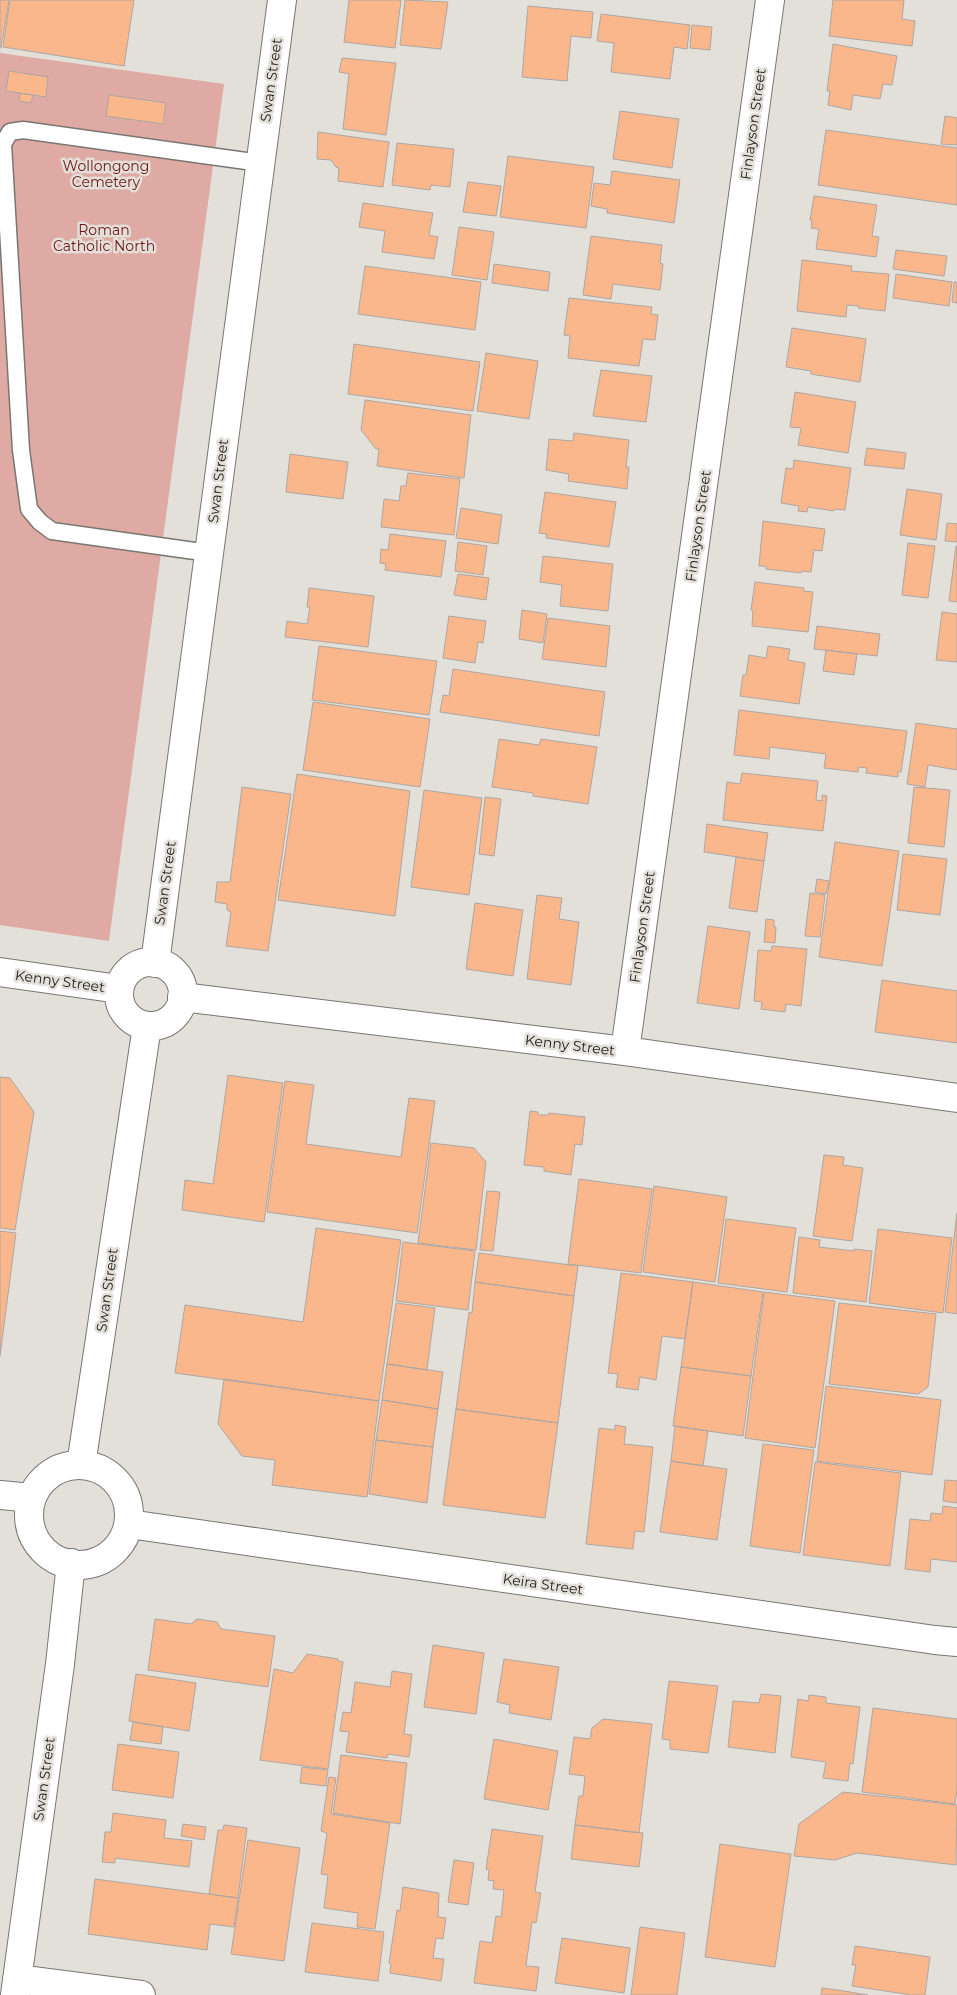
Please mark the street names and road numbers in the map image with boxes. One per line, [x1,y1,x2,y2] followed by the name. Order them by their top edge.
[256,37,286,123] street label: Swan Street
[736,67,770,181] street label: Finlayson Street
[204,438,232,524] street label: Swan Street
[681,469,715,583] street label: Finlayson Street
[150,840,180,926] street label: Swan Street
[625,870,659,984] street label: Finlayson Street
[14,966,106,996] street label: Kenny Street
[524,1031,616,1059] street label: Kenny Street
[92,1247,122,1333] street label: Swan Street
[502,1569,585,1599] street label: Keira Street
[29,1736,59,1822] street label: Swan Street

